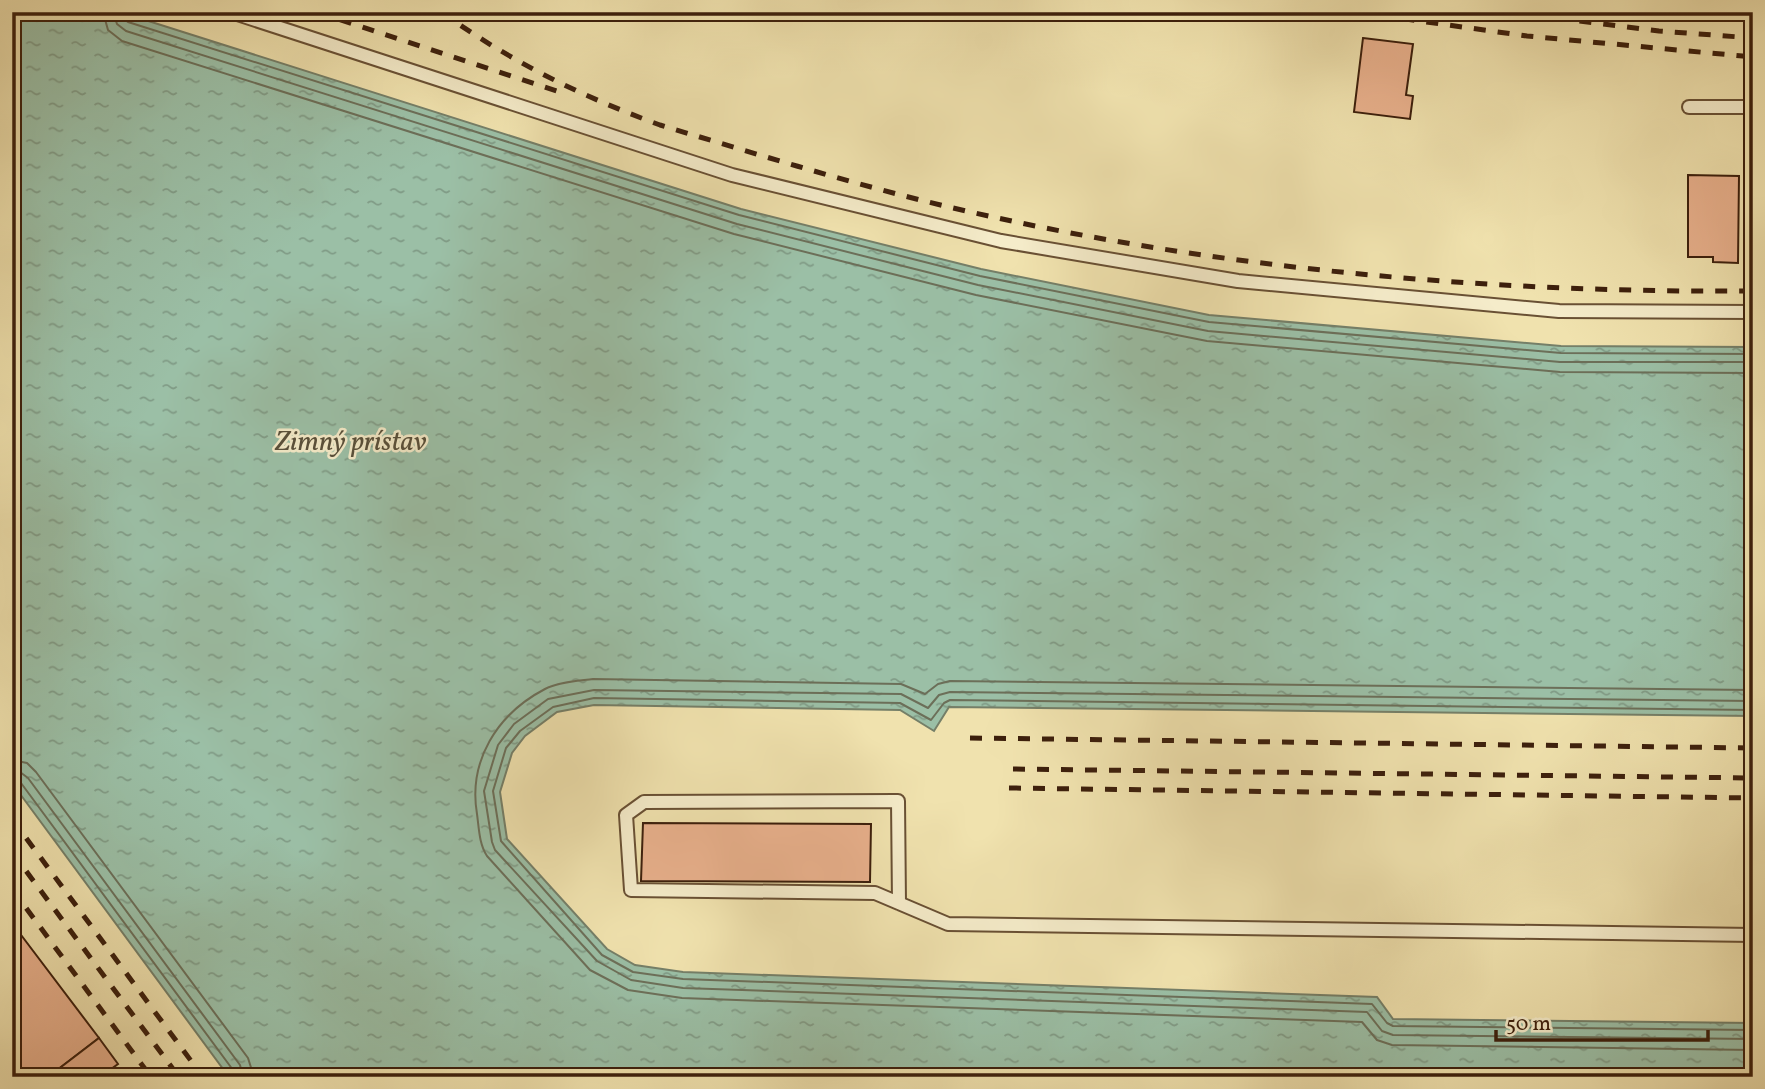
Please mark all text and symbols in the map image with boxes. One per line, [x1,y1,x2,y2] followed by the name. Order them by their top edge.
[274,423,427,462] water label: Zimný prístav
[1496,998,1707,1042] scale bar
[1506,1010,1551,1039] text: 50 m

